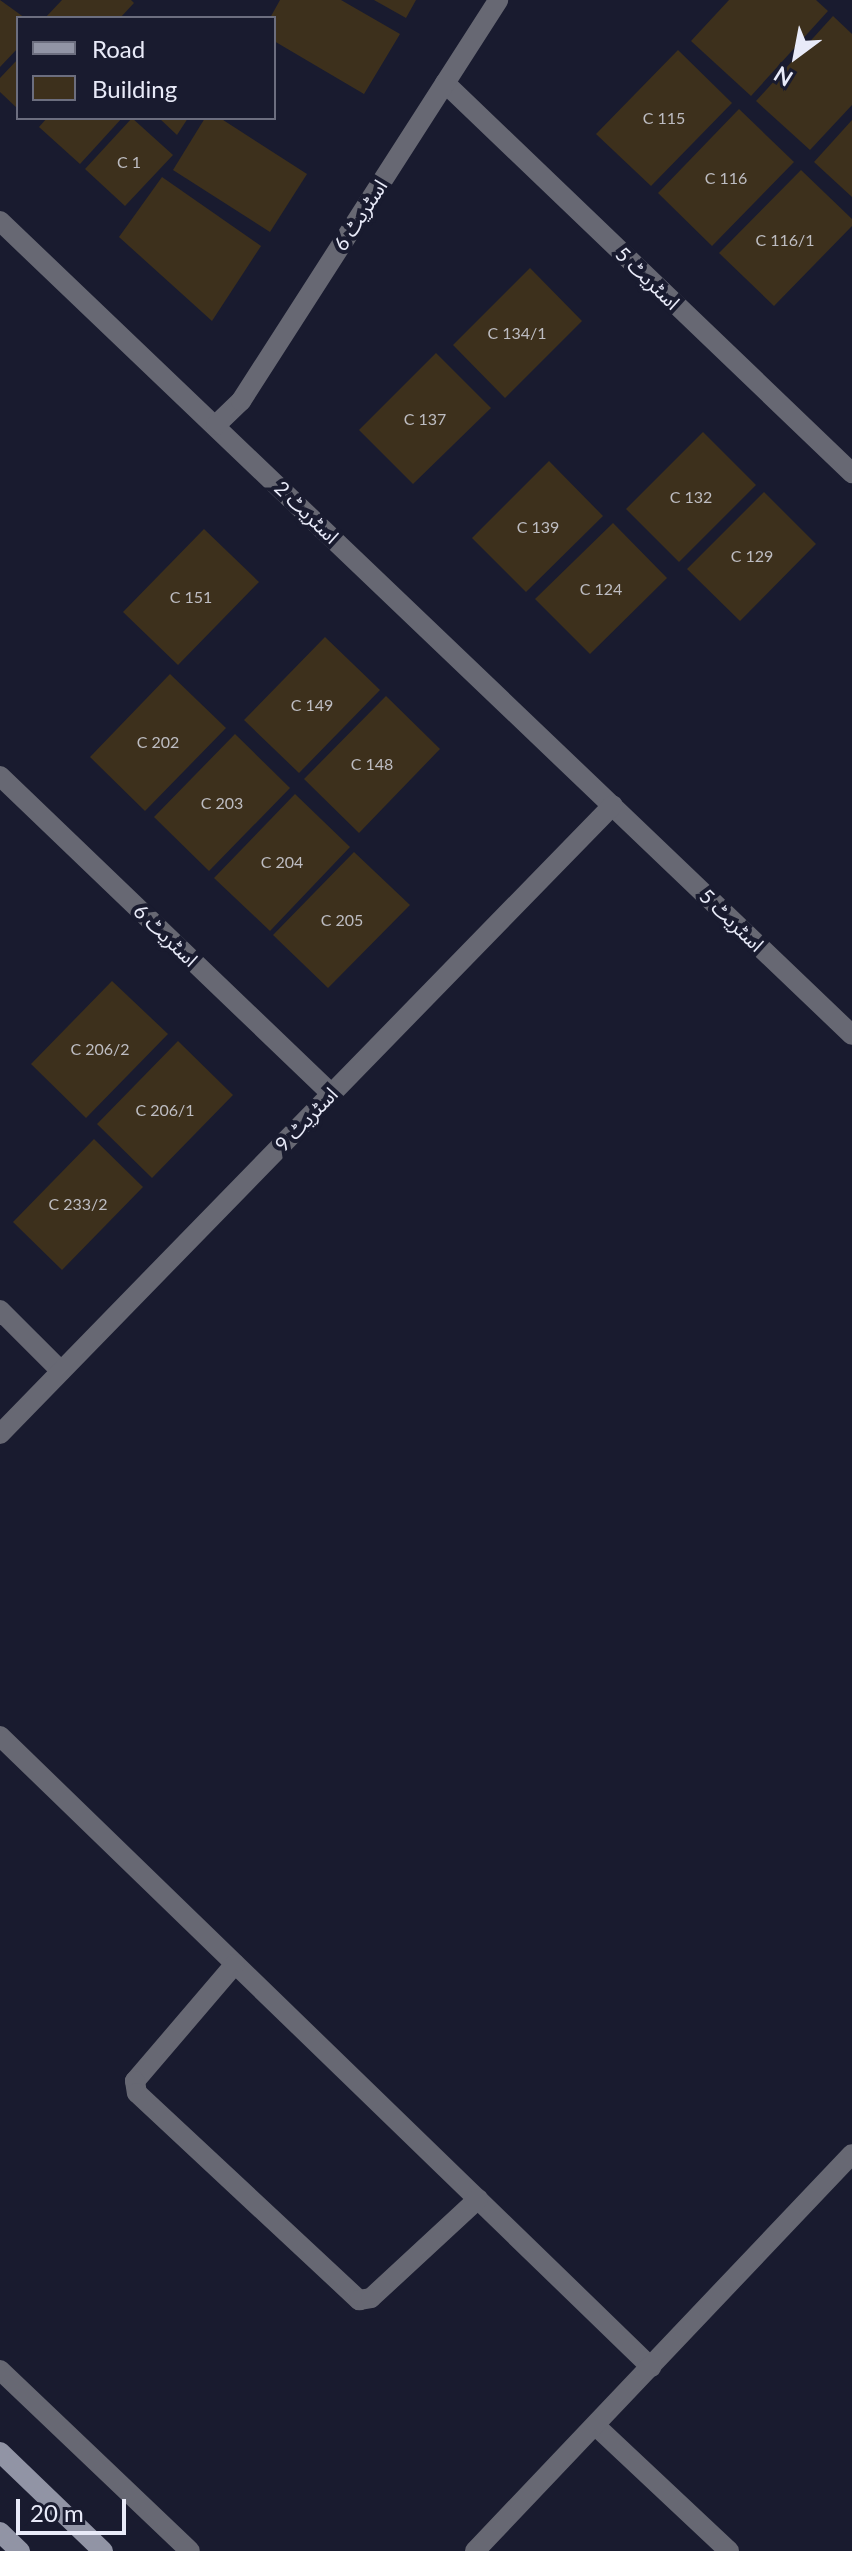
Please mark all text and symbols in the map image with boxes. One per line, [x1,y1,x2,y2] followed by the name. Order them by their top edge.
[16,16,276,120] legend
[756,16,836,96] north arrow
[92,34,145,63] text: Road
[769,61,797,93] text: N
[92,74,177,103] text: Building
[643,108,685,128] house number: C 115
[117,152,141,172] house number: C 1
[705,168,747,188] house number: C 116
[328,175,392,255] street label: اسٹریٹ 6
[755,230,815,250] house number: C 116/1
[611,242,685,314] street label: اسٹریٹ 5
[487,323,547,343] house number: C 134/1
[404,409,446,429] house number: C 137
[270,476,344,548] street label: اسٹریٹ 2
[670,487,712,507] house number: C 132
[517,517,559,537] house number: C 139
[731,546,773,566] house number: C 129
[580,579,622,599] house number: C 124
[170,587,212,607] house number: C 151
[291,695,333,715] house number: C 149
[137,732,179,752] house number: C 202
[351,754,393,774] house number: C 148
[201,793,243,813] house number: C 203
[261,852,303,872] house number: C 204
[695,884,769,956] street label: اسٹریٹ 5
[129,899,203,971] street label: اسٹریٹ 6
[321,910,363,930] house number: C 205
[70,1039,130,1059] house number: C 206/2
[270,1082,342,1156] street label: اسٹریٹ 9
[135,1100,195,1120] house number: C 206/1
[48,1194,108,1214] house number: C 233/2
[20,2483,130,2533] scale bar
[30,2498,84,2527] text: 20 m

